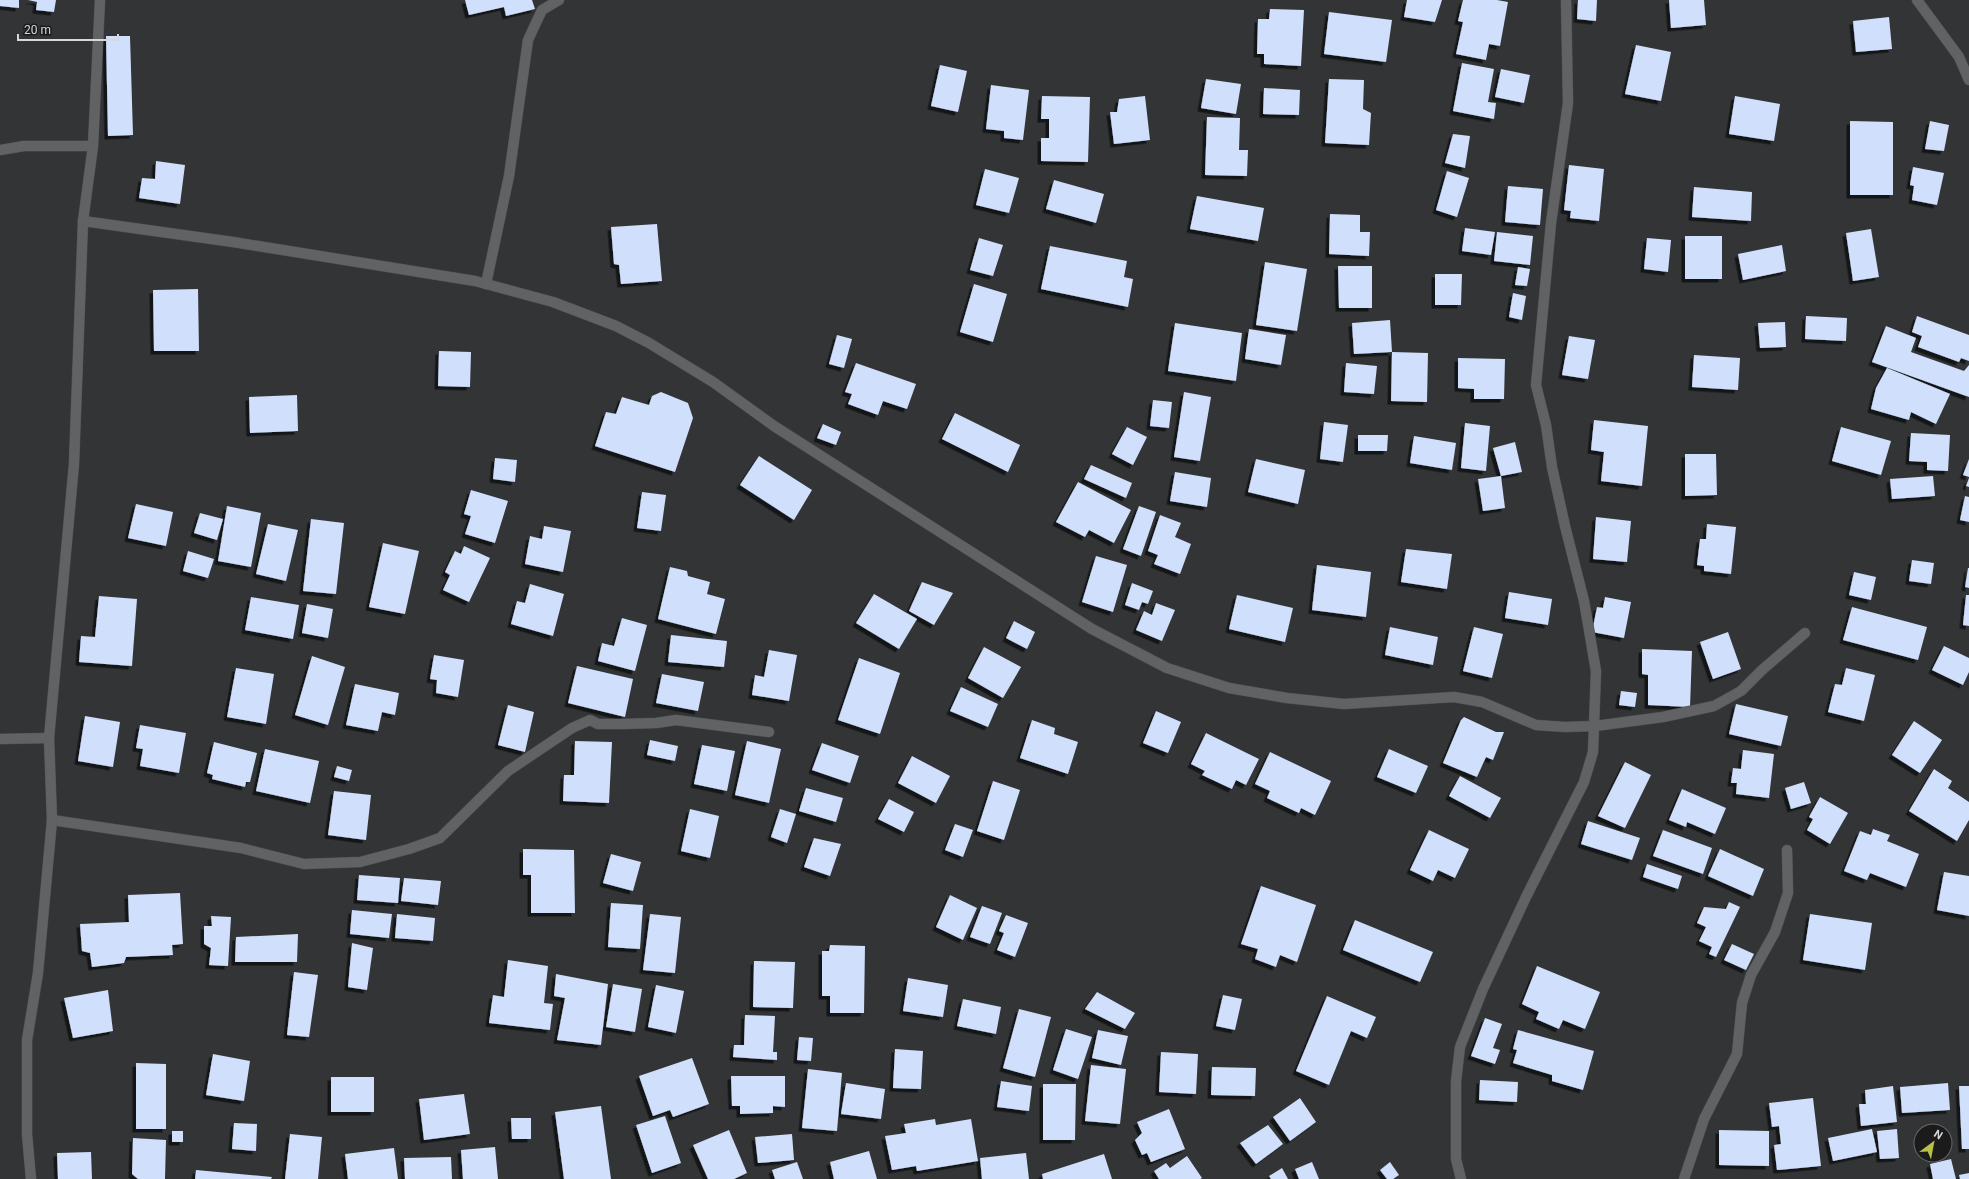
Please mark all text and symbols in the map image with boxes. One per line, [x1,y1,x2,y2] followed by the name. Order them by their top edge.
[18,16,118,42] scale bar
[24,23,51,37] text: 20 m
[1913,1123,1953,1163] north arrow
[1931,1127,1945,1143] text: N

